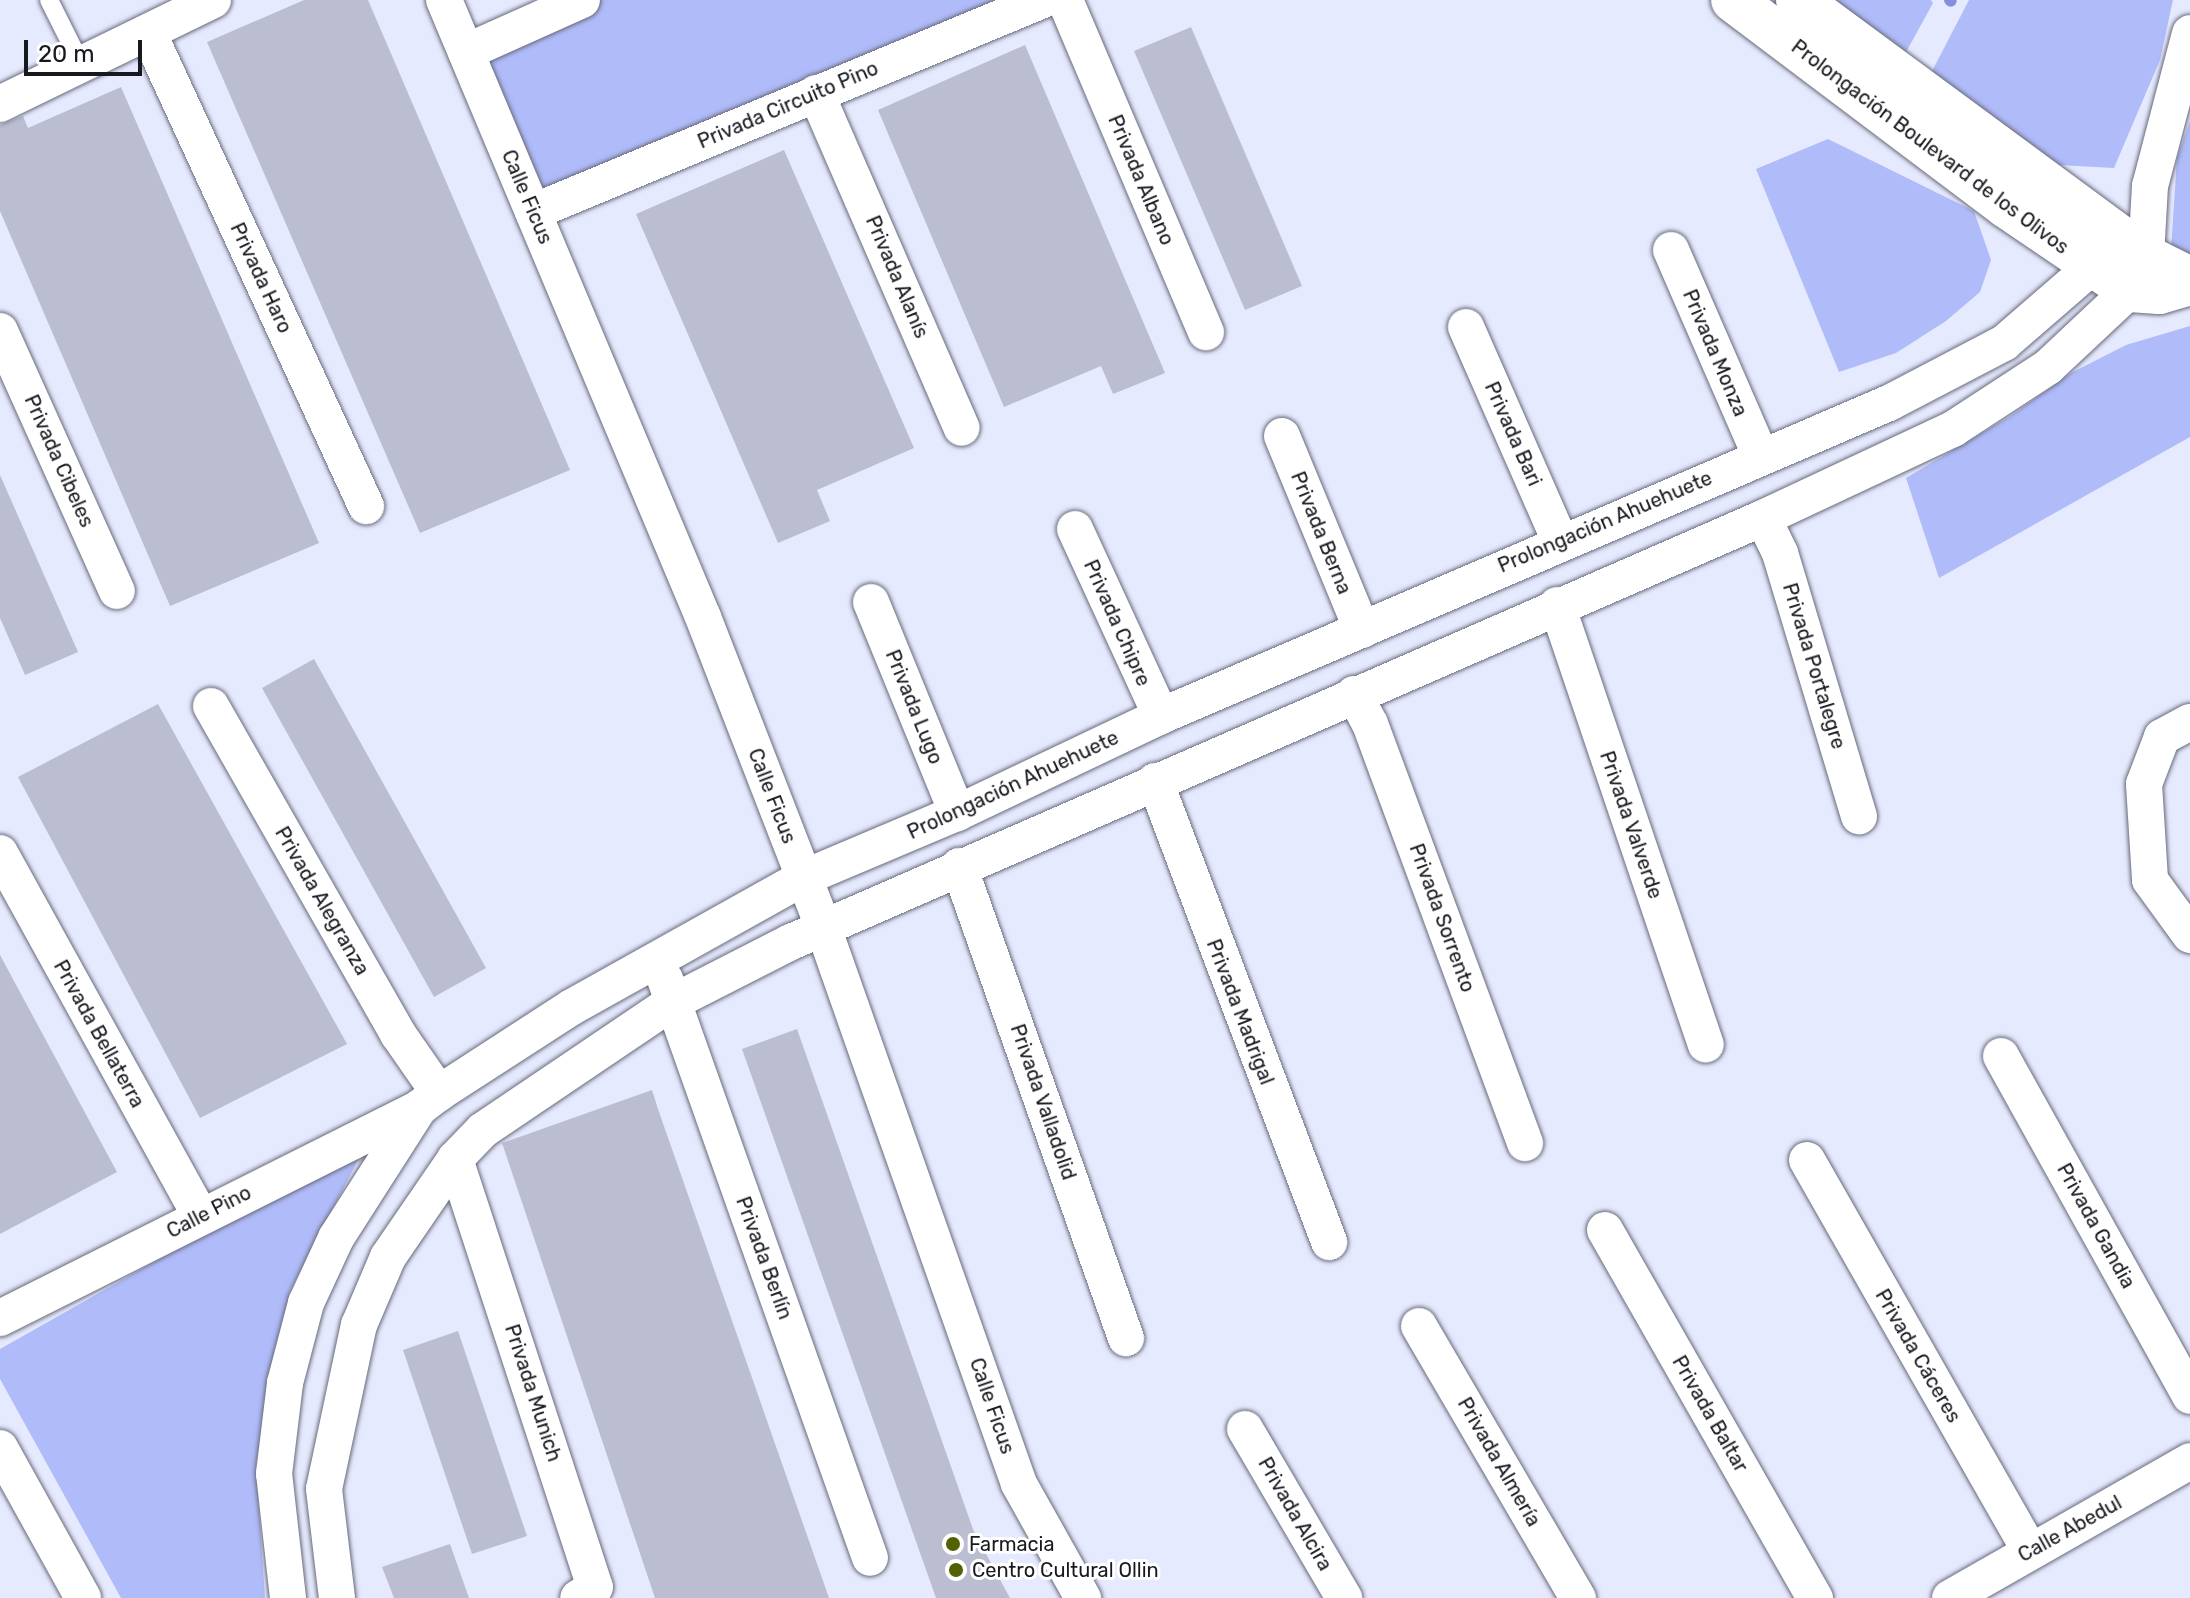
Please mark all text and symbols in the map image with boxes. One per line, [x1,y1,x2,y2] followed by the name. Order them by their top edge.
[28,24,146,74] scale bar
[1787,35,2073,259] street label: Prolongación Boulevard de los Olivos
[38,40,95,68] text: 20 m
[694,56,882,154] street label: Privada Circuito Pino
[1103,111,1179,249] street label: Privada Albano
[496,146,558,248] street label: Calle Ficus
[860,212,934,342] street label: Privada Alanís
[225,219,297,337] street label: Privada Haro
[1677,286,1753,420] street label: Privada Monza
[1479,378,1547,490] street label: Privada Bari
[19,391,99,531] street label: Privada Cibeles
[1494,466,1716,578] street label: Prolongación Ahuehuete
[1285,468,1357,598] street label: Privada Berna
[1078,556,1156,690] street label: Privada Chipre
[1777,580,1851,752] street label: Privada Portalegre
[880,646,948,768] street label: Privada Lugo
[903,725,1123,845] street label: Prolongación Ahuehuete
[743,745,801,847] street label: Calle Ficus
[1594,748,1668,902] street label: Privada Valverde
[270,822,374,980] street label: Privada Alegranza
[1404,840,1480,996] street label: Privada Sorrento
[1201,936,1279,1088] street label: Privada Madrigal
[48,956,150,1112] street label: Privada Bellaterra
[1005,1021,1081,1183] street label: Privada Valladolid
[2052,1159,2140,1293] street label: Privada Gandia
[163,1181,255,1243] street label: Calle Pino
[731,1193,797,1323] street label: Privada Berlín
[1870,1285,1966,1427] street label: Privada Cáceres
[500,1321,566,1465] street label: Privada Munich
[1667,1351,1753,1477] street label: Privada Baltar
[964,1355,1020,1457] street label: Calle Ficus
[1452,1393,1546,1531] street label: Privada Almería
[1253,1453,1337,1575] street label: Privada Alcira
[2014,1491,2126,1567] street label: Calle Abedul
[969,1532,1054,1556] place label: Farmacia
[944,1535,962,1553] marker: Farmacia
[972,1558,1159,1582] place label: Centro Cultural Ollin
[947,1561,965,1579] marker: Centro Cultural Ollin

